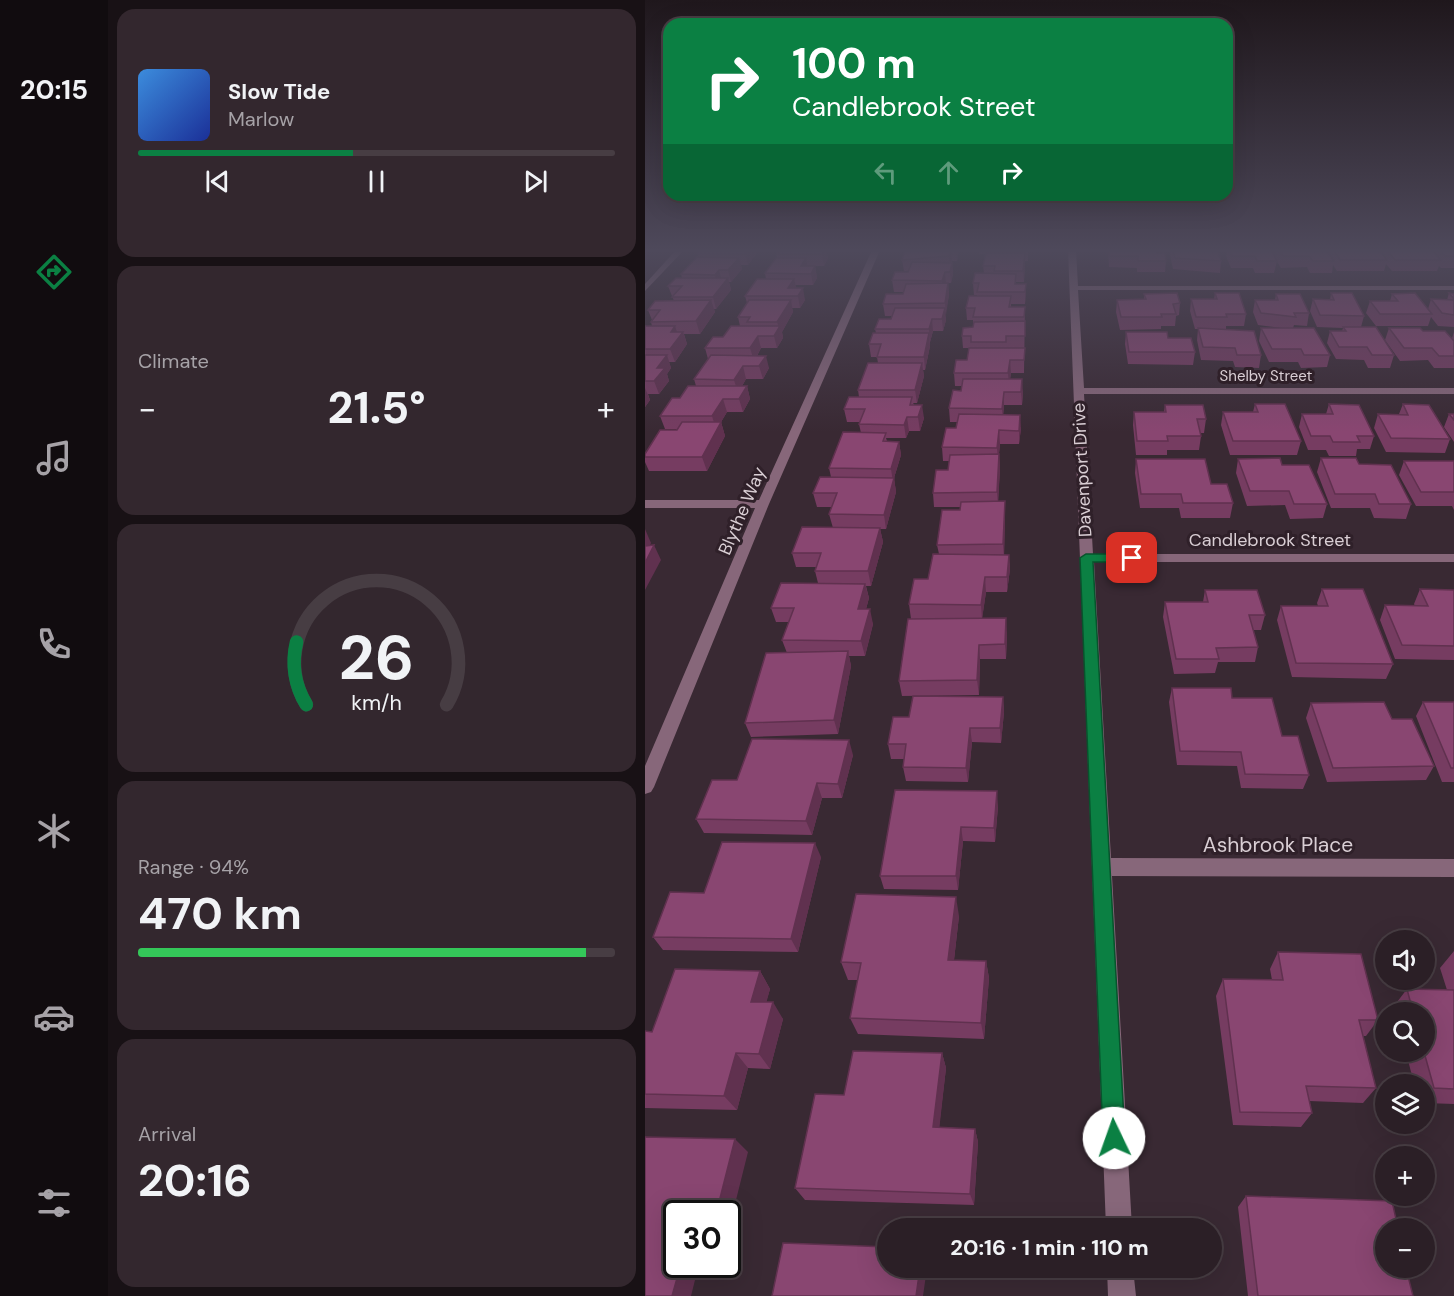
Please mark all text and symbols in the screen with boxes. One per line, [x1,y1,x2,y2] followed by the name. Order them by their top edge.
[792,36,916,91] text: 100 m
[693,42,771,120] icon: right
[20,72,88,107] text: 20:15
[228,77,330,106] text: Slow Tide
[792,89,1036,124] text: Candlebrook Street
[228,106,294,132] text: Marlow
[869,156,902,189] icon: left
[932,156,965,189] icon: ahead
[995,156,1028,189] icon: right
[201,165,234,198] icon: previous
[360,165,393,198] icon: pause
[519,165,552,198] icon: next
[33,251,75,293] icon: directions
[138,348,209,374] text: Climate
[1220,366,1313,386] street label: Shelby Street
[327,378,426,437] text: 21.5°
[138,387,156,430] text: −
[597,387,615,430] text: +
[1066,402,1098,538] street label: Davenport Drive
[33,437,75,479] icon: music
[713,463,771,559] street label: Blythe Way
[1189,528,1351,552] street label: Candlebrook Street
[1106,532,1157,583] pin
[1115,541,1148,574] icon: arrive
[339,617,414,698] text: 26
[33,623,75,665] icon: phone
[351,689,402,717] text: km/h
[33,810,75,852] icon: climate
[1203,831,1353,859] street label: Ashbrook Place
[138,854,249,880] text: Range · 94%
[138,884,302,943] text: 470 km
[1375,930,1435,1278] map controls
[1375,930,1435,990] button: sound
[33,996,75,1038] icon: car
[1375,1002,1435,1062] button: search
[1375,1074,1435,1134] button: layers
[1082,1106,1146,1170] position arrow
[138,1121,196,1147] text: Arrival
[1375,1146,1435,1206] button: +
[138,1151,252,1210] text: 20:16
[33,1182,75,1224] icon: filters
[663,1200,741,1278] speed limit sign: 30
[1375,1218,1435,1278] button: −
[950,1233,1149,1262] text: 20:16 · 1 min · 110 m

